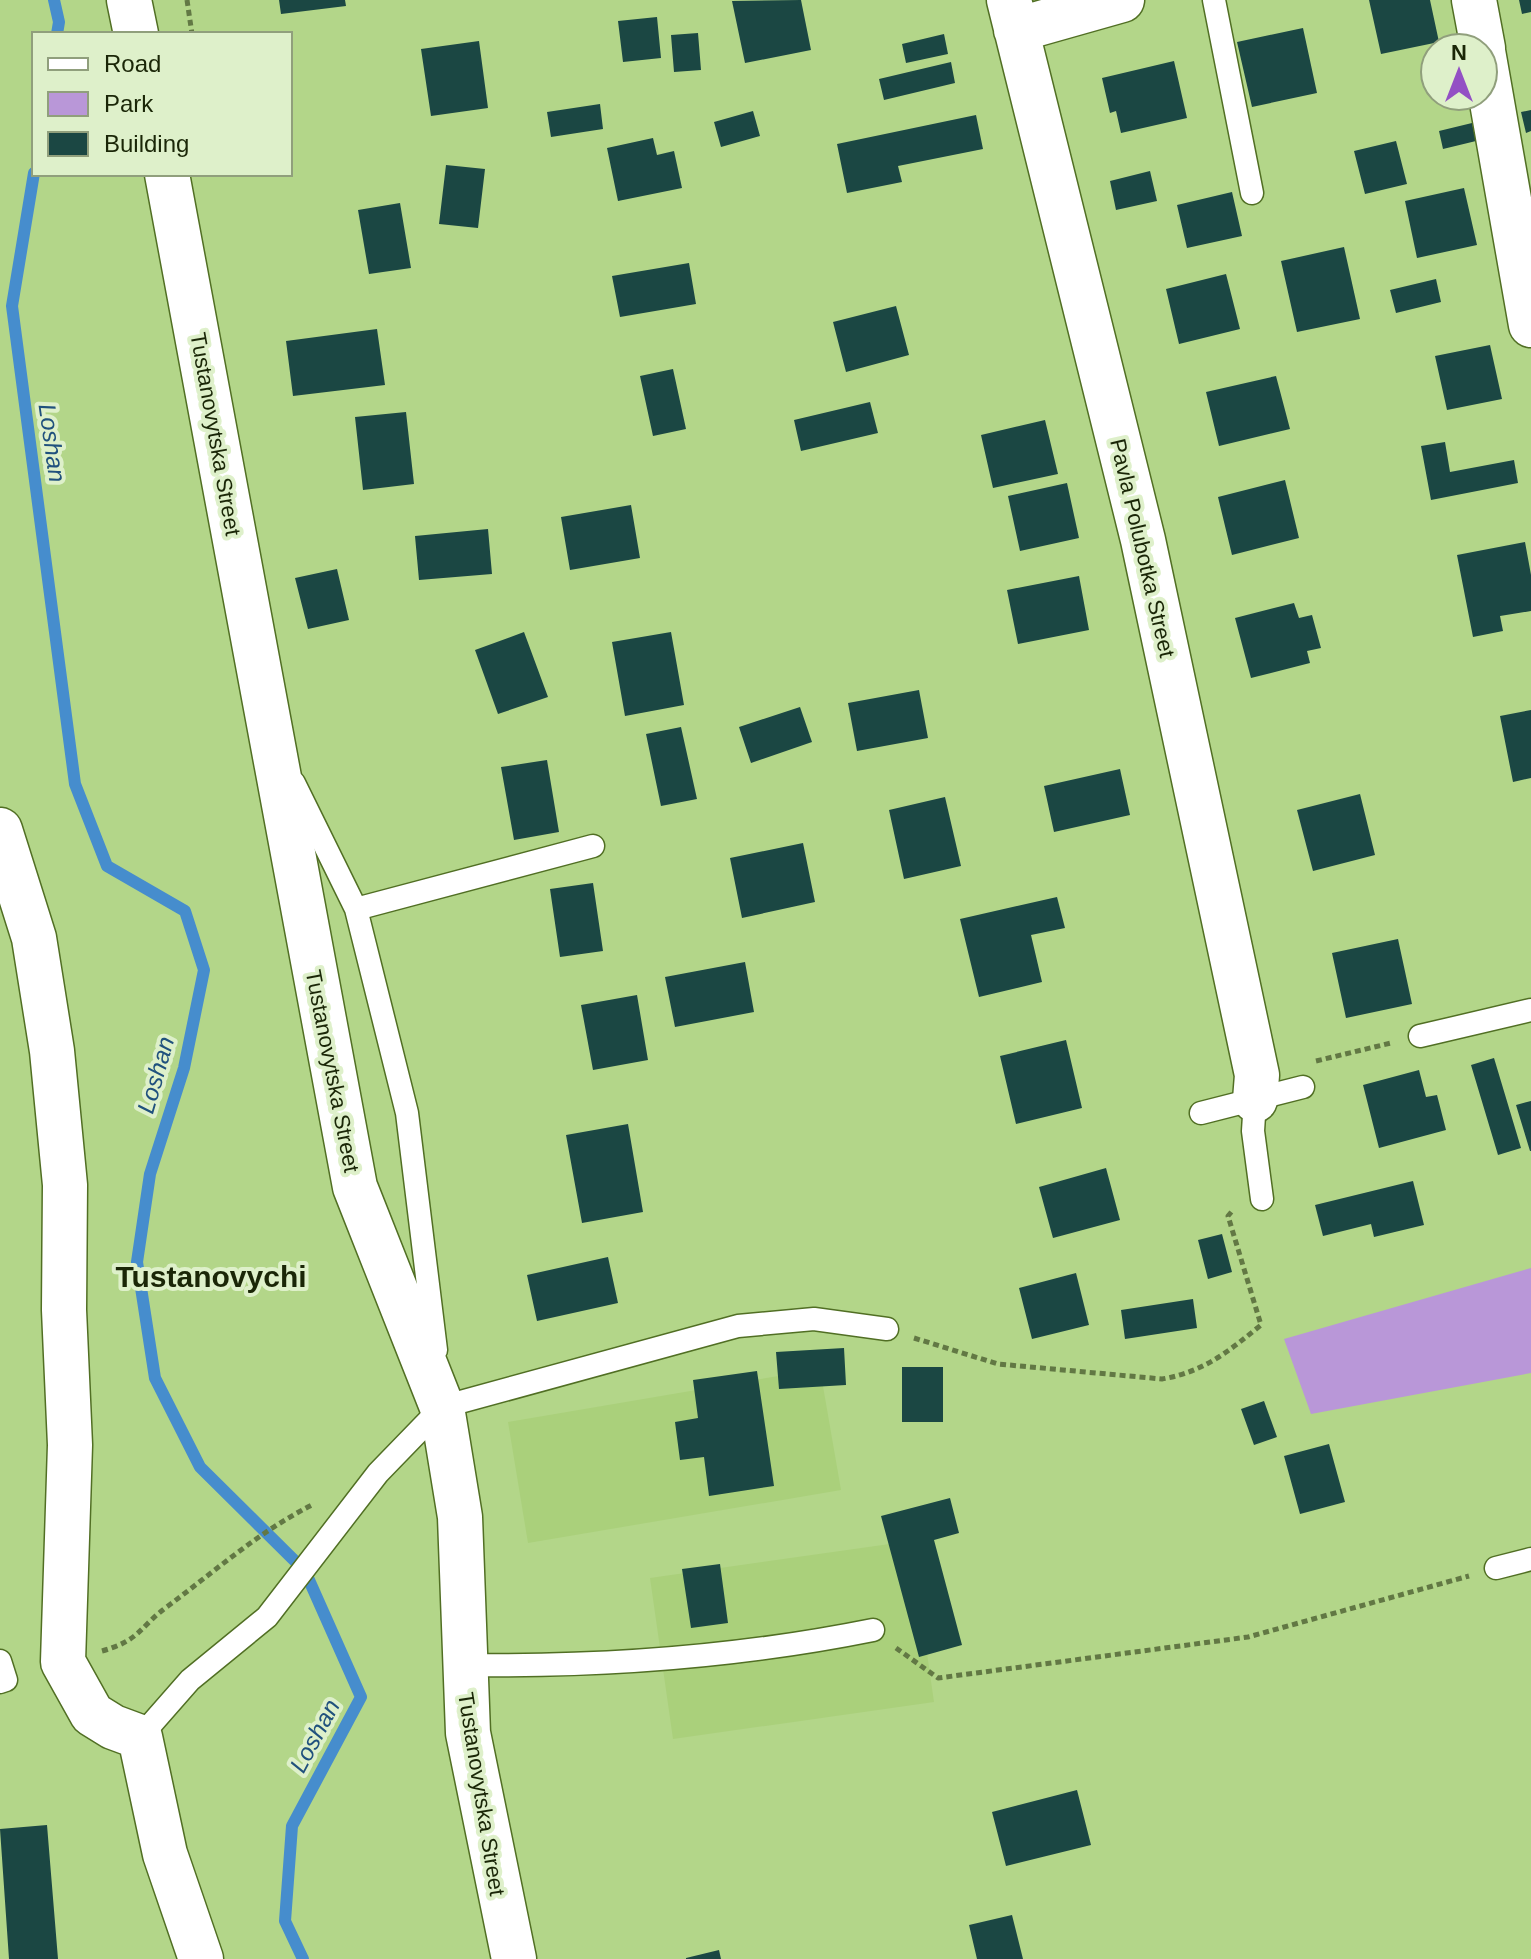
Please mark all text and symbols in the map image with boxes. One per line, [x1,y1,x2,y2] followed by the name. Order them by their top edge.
[32,32,292,176] legend
[1419,32,1499,112] north arrow
[1451,40,1467,65] text: N
[104,50,161,77] text: Road
[104,90,154,117] text: Park
[104,130,189,157] text: Building
[185,331,246,538] street label: Tustanovytska Street
[34,402,71,484] water label: Loshan
[1105,436,1180,660] street label: Pavla Polubotka Street
[301,968,364,1175] street label: Tustanovytska Street
[132,1033,179,1116] water label: Loshan
[115,1260,307,1293] district label: Tustanovychi
[453,1690,510,1898] street label: Tustanovytska Street
[284,1695,345,1777] water label: Loshan

